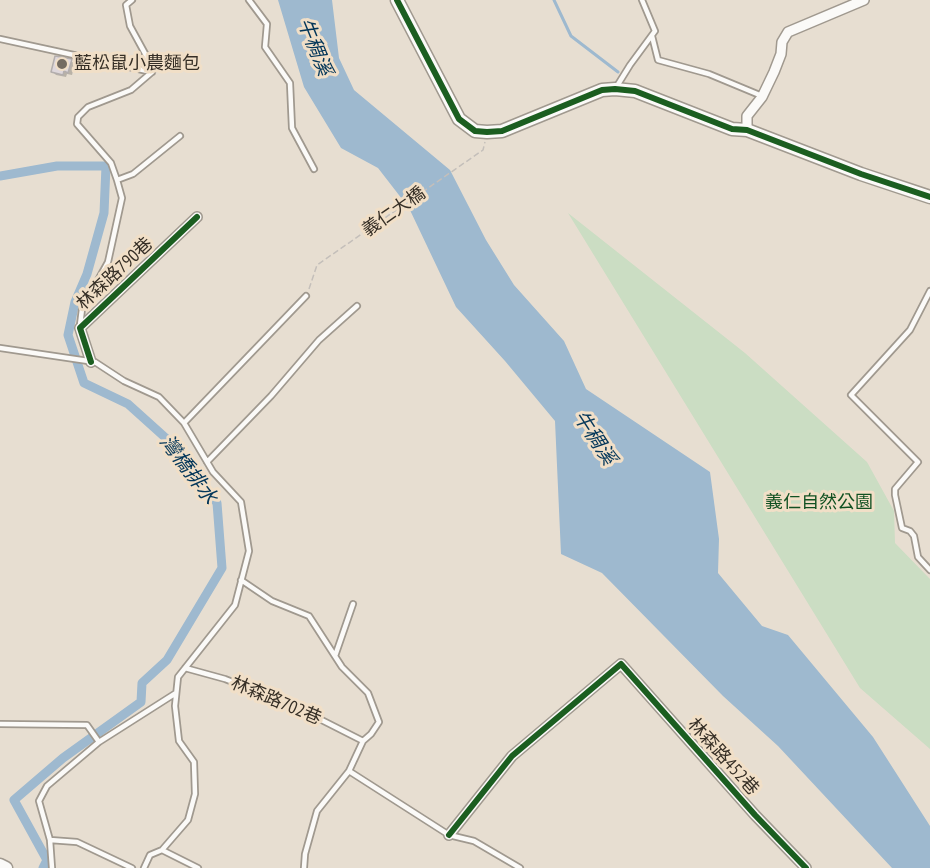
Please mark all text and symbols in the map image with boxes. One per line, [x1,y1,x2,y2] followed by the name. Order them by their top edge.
[292,15,336,79] water label: 牛稠溪
[74,53,200,75] place label: 藍松鼠小農麵包
[55,57,69,71] marker: 藍松鼠小農麵包
[358,183,430,241] street label: 義仁大橋
[72,233,158,315] street label: 林森路790巷
[568,406,620,470] water label: 牛稠溪
[154,431,222,509] water label: 灣橋排水
[765,492,873,514] park label: 義仁自然公園
[227,672,325,730] street label: 林森路702巷
[683,714,763,800] street label: 林森路452巷

